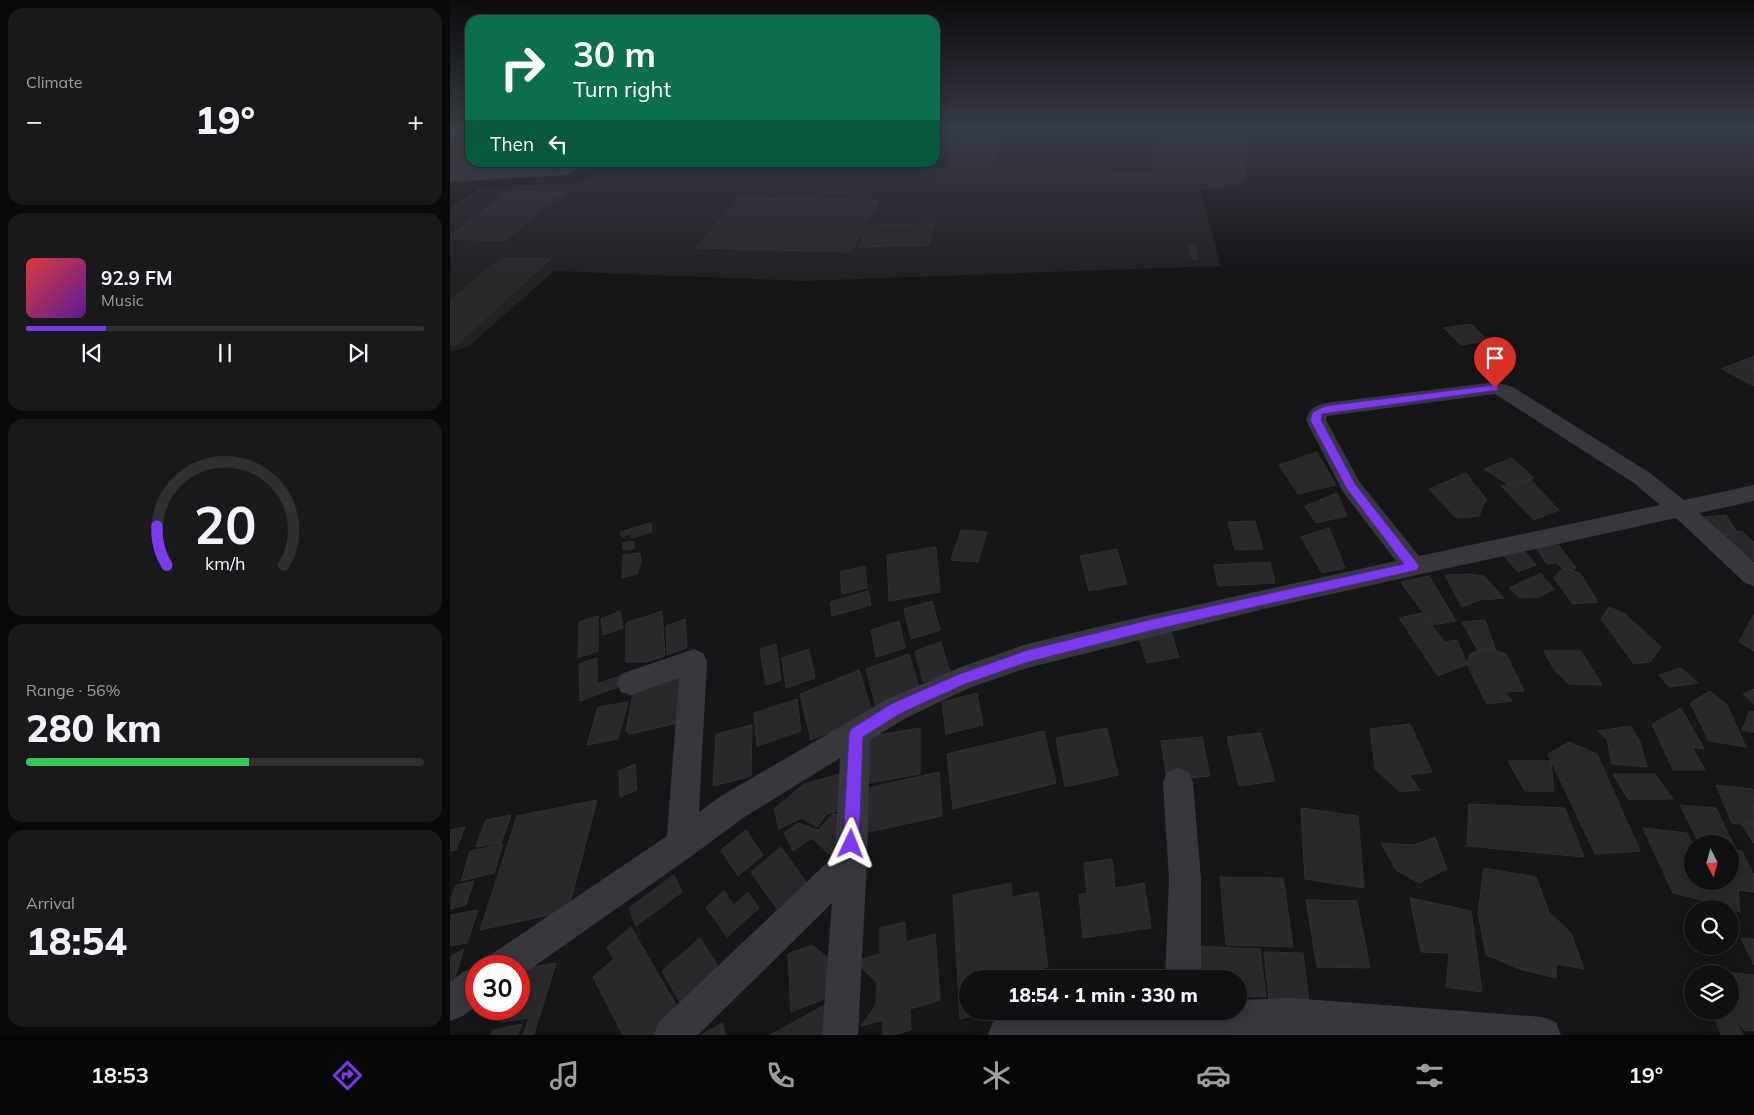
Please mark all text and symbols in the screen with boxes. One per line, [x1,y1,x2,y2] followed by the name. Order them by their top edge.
[573,32,656,76] text: 30 m
[490,35,555,100] icon: right
[26,72,82,92] text: Climate
[573,75,671,103] text: Turn right
[195,96,255,144] text: 19°
[26,103,43,138] text: −
[407,103,424,138] text: +
[544,130,572,158] icon: left
[490,132,534,156] text: Then
[101,266,173,290] text: 92.9 FM
[101,290,144,310] text: Music
[1474,337,1516,388] pin
[78,339,106,367] icon: previous
[211,339,239,367] icon: pause
[344,339,372,367] icon: next
[1481,344,1509,372] icon: arrive
[194,492,256,557] text: 20
[205,552,245,574] text: km/h
[26,680,121,700] text: Range · 56%
[26,704,162,752] text: 280 km
[824,817,876,869] position arrow
[1684,835,1739,890] north arrow
[1684,835,1739,1020] map controls
[26,893,75,913] text: Arrival
[1684,900,1739,955] button: search
[26,917,127,965] text: 18:54
[465,955,530,1020] speed limit sign: 30
[1684,965,1739,1020] button: layers
[1008,983,1198,1007] text: 18:54 · 1 min · 330 m
[330,1058,365,1093] icon: directions
[547,1058,582,1093] icon: music
[763,1058,798,1093] icon: phone
[979,1058,1014,1093] icon: climate
[1196,1058,1231,1093] icon: car
[1412,1058,1447,1093] icon: filters
[91,1061,149,1089] text: 18:53
[1628,1061,1663,1089] text: 19°

